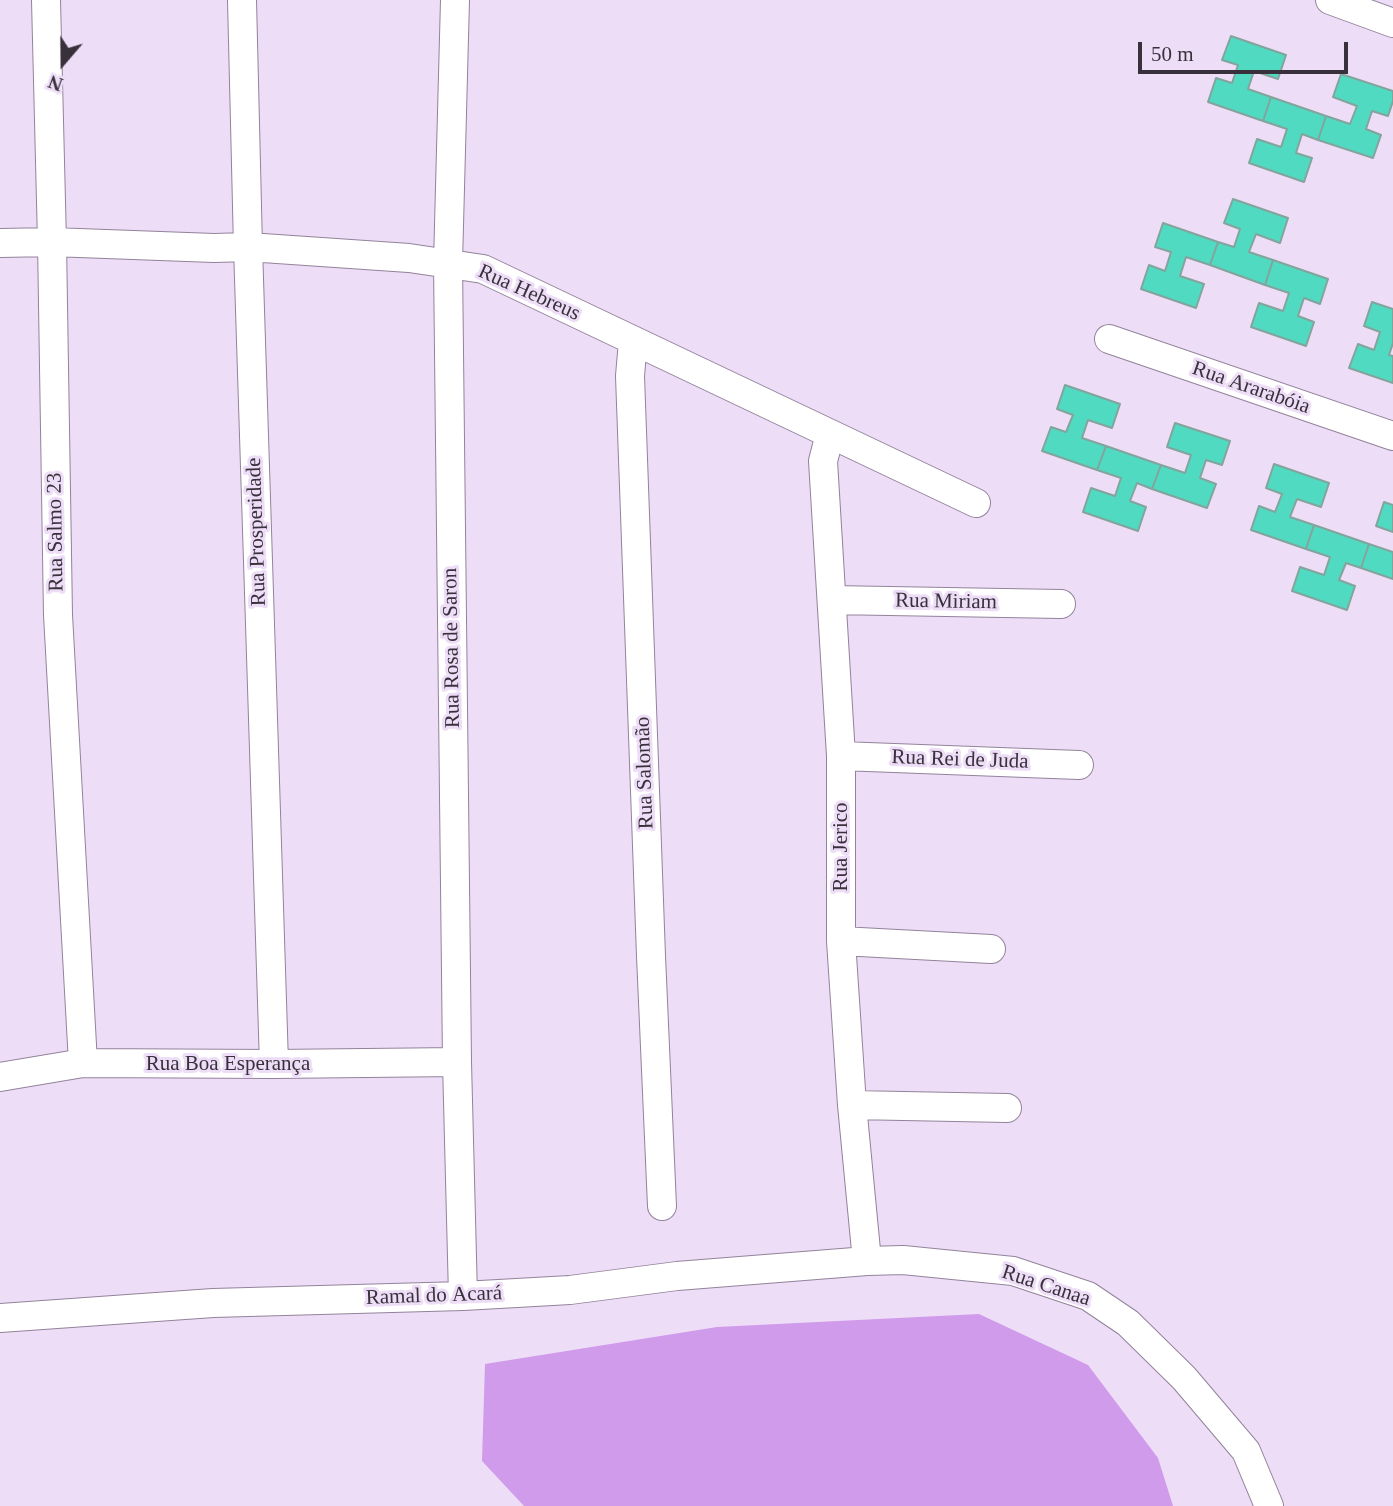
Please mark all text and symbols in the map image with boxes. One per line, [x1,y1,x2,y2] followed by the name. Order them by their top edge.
[28,28,98,98] north arrow
[1141,28,1351,72] scale bar
[1151,42,1194,66] text: 50 m
[46,71,66,95] text: N
[474,259,584,327] street label: Rua Hebreus
[1189,356,1313,420] street label: Rua Ararabóia
[242,457,272,607] street label: Rua Prosperidade
[42,472,70,592] street label: Rua Salmo 23
[438,568,466,728] street label: Rua Rosa de Saron
[895,589,997,615] street label: Rua Miriam
[630,716,660,830] street label: Rua Salomão
[891,745,1029,775] street label: Rua Rei de Juda
[828,802,854,892] street label: Rua Jerico
[146,1051,310,1077] street label: Rua Boa Esperança
[999,1260,1093,1312] street label: Rua Canaa
[365,1281,503,1311] street label: Ramal do Acará

